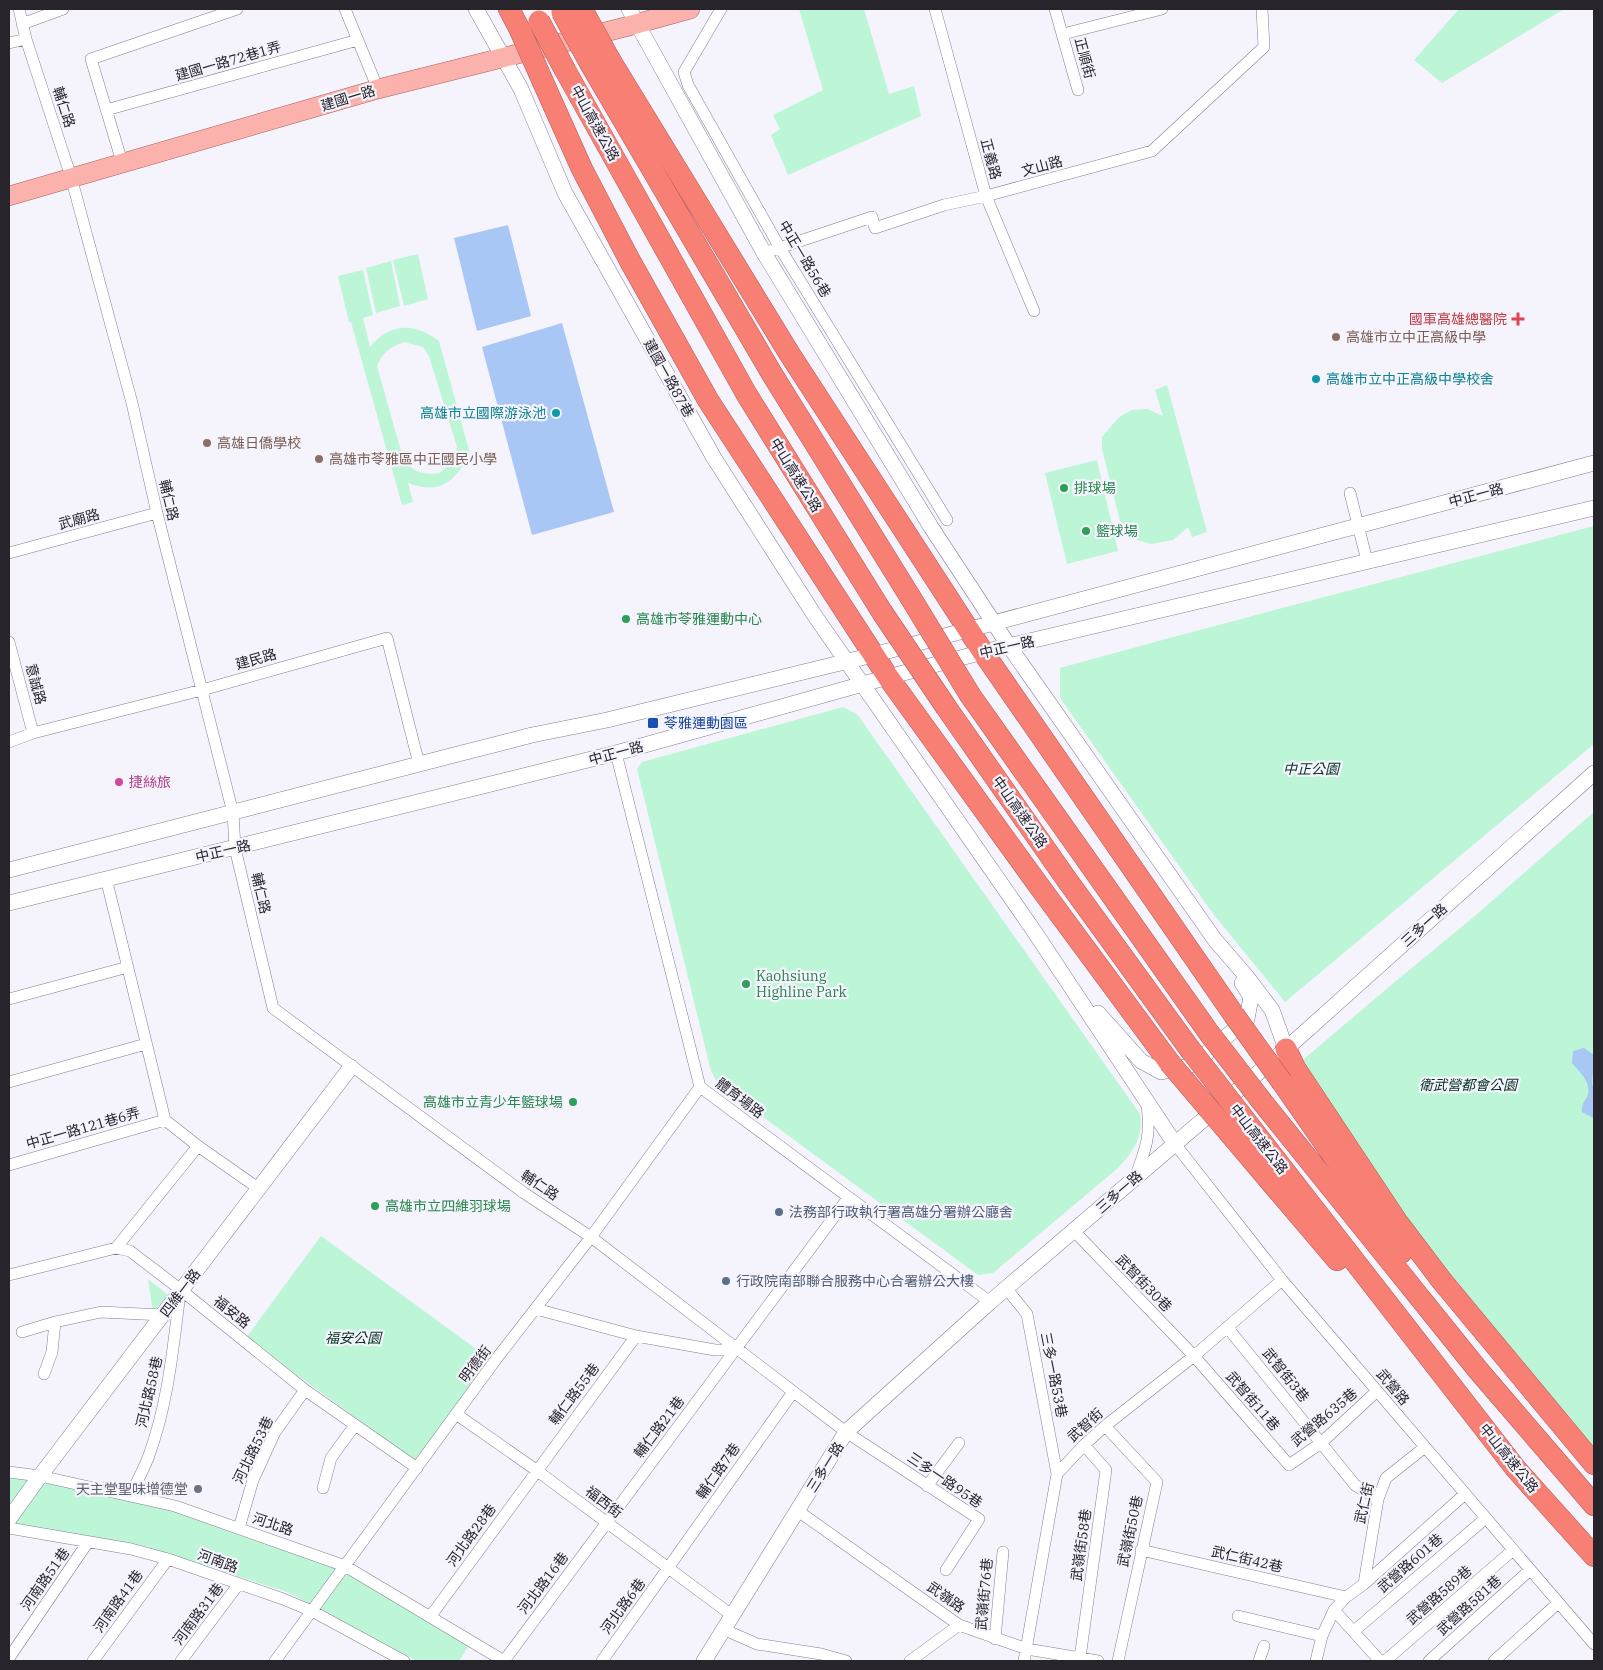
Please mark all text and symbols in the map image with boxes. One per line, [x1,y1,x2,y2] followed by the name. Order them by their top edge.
[1071,35,1099,81] street label: 正順街
[173,37,283,85] street label: 建國一路72巷1弄
[319,81,377,115] street label: 建國一路
[567,82,623,164] street label: 中山高速公路
[49,84,79,130] street label: 輔仁路
[977,136,1005,182] street label: 正義路
[1019,152,1065,180] street label: 文山路
[775,217,835,301] street label: 中正一路56巷
[1409,310,1507,328] place label: 國軍高雄總醫院
[1511,312,1525,326] marker: 國軍高雄總醫院
[1346,328,1486,346] place label: 高雄市立中正高級中學
[1330,331,1342,343] marker: 高雄市立中正高級中學
[640,336,698,420] street label: 建國一路87巷
[1326,370,1494,388] place label: 高雄市立中正高級中學校舍
[1310,373,1322,385] marker: 高雄市立中正高級中學校舍
[420,404,546,422] place label: 高雄市立國際游泳池
[550,407,562,419] marker: 高雄市立國際游泳池
[217,434,301,452] place label: 高雄日僑學校
[766,435,826,515] street label: 中山高速公路
[201,437,213,449] marker: 高雄日僑學校
[329,450,497,468] place label: 高雄市苓雅區中正國民小學
[313,453,325,465] marker: 高雄市苓雅區中正國民小學
[156,478,182,522] street label: 輔仁路
[1074,479,1116,497] place label: 排球場
[1447,479,1505,511] street label: 中正一路
[1058,482,1070,494] marker: 排球場
[56,505,102,533] street label: 武廟路
[1096,522,1138,540] place label: 籃球場
[1080,525,1092,537] marker: 籃球場
[636,610,762,628] place label: 高雄市苓雅運動中心
[620,613,632,625] marker: 高雄市苓雅運動中心
[978,632,1036,662] street label: 中正一路
[233,645,279,673] street label: 建民路
[22,661,50,707] street label: 意誠路
[664,714,748,732] place label: 苓雅運動園區
[646,716,660,730] marker: 苓雅運動園區
[587,737,645,769] street label: 中正一路
[1283,760,1341,778] park label: 中正公園
[989,772,1051,852] street label: 中山高速公路
[129,773,171,791] place label: 捷絲旅
[113,776,125,788] marker: 捷絲旅
[194,836,252,866] street label: 中正一路
[248,871,274,915] street label: 輔仁路
[1397,900,1451,950] street label: 三多一路
[756,967,847,1001] place label: Kaohsiung Highline Park
[740,978,752,990] marker: Kaohsiung Highline Park
[712,1074,768,1122] street label: 體育場路
[1419,1076,1519,1094] park label: 衛武營都會公園
[423,1093,563,1111] place label: 高雄市立青少年籃球場
[567,1096,579,1108] marker: 高雄市立青少年籃球場
[1226,1100,1292,1178] street label: 中山高速公路
[24,1103,142,1153] street label: 中正一路121巷6弄
[518,1166,562,1204] street label: 輔仁路
[1092,1167,1146,1217] street label: 三多一路
[385,1197,511,1215] place label: 高雄市立四維羽球場
[369,1200,381,1212] marker: 高雄市立四維羽球場
[789,1203,1013,1221] place label: 法務部行政執行署高雄分署辦公廳舍
[773,1206,785,1218] marker: 法務部行政執行署高雄分署辦公廳舍
[1112,1251,1176,1315] street label: 武智街30巷
[156,1265,204,1321] street label: 四維一路
[736,1272,974,1290] place label: 行政院南部聯合服務中心合署辦公大樓
[720,1275,732,1287] marker: 行政院南部聯合服務中心合署辦公大樓
[210,1292,254,1332] street label: 福安路
[325,1329,383,1347] park label: 福安公園
[1037,1331,1071,1419] street label: 三多一路53巷
[455,1342,495,1386] street label: 明德街
[1259,1344,1313,1406] street label: 武智街3巷
[132,1355,166,1429] street label: 河北路58巷
[545,1360,603,1428] street label: 輔仁路55巷
[1373,1365,1413,1409] street label: 武營路
[1222,1368,1284,1434] street label: 武智街11巷
[1287,1384,1361,1450] street label: 武營路635巷
[630,1393,688,1461] street label: 輔仁路21巷
[1063,1404,1107,1446] street label: 武智街
[229,1413,277,1487] street label: 河北路53巷
[1476,1420,1542,1496] street label: 中山高速公路
[803,1438,847,1496] street label: 三多一路
[692,1439,744,1503] street label: 輔仁路7巷
[904,1448,986,1512] street label: 三多一路95巷
[76,1480,188,1498] place label: 天主堂聖味增德堂
[1351,1481,1377,1525] street label: 武仁街
[582,1482,626,1522] street label: 福西街
[192,1483,204,1495] marker: 天主堂聖味增德堂
[1114,1494,1146,1568] street label: 武嶺街50巷
[442,1500,500,1570] street label: 河北路28巷
[1067,1508,1095,1582] street label: 武嶺街58巷
[250,1509,296,1539] street label: 河北路
[1373,1530,1447,1596] street label: 武營路601巷
[1210,1542,1284,1576] street label: 武仁街42巷
[17,1544,73,1614] street label: 河南路51巷
[195,1545,241,1577] street label: 河南路
[514,1549,572,1617] street label: 河北路16巷
[972,1557,996,1631] street label: 武嶺街76巷
[1402,1562,1476,1628] street label: 武營路589巷
[89,1566,147,1636] street label: 河南路41巷
[1433,1571,1505,1639] street label: 武營路581巷
[597,1575,649,1637] street label: 河北路6巷
[924,1578,968,1616] street label: 武嶺路
[169,1580,227,1648] street label: 河南路31巷

